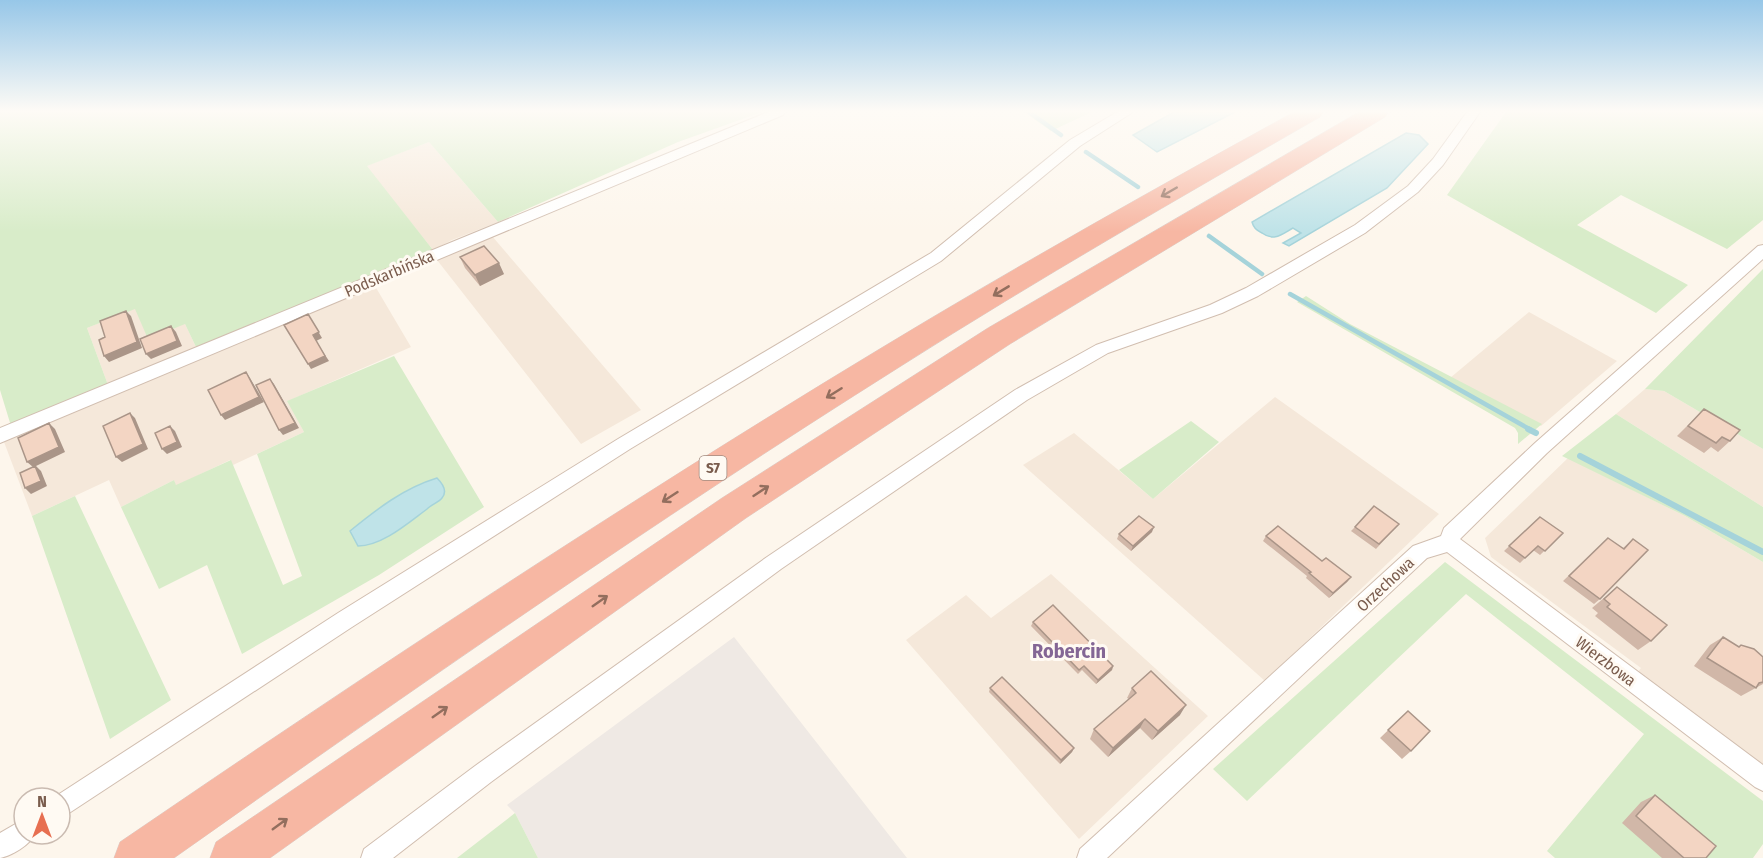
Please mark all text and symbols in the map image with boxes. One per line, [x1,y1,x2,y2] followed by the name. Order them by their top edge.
[1161,186,1178,198] one-way arrow
[342,246,437,301] street label: Podskarbińska
[993,285,1010,297] one-way arrow
[826,387,843,399] one-way arrow
[700,456,726,480] road number: S7
[752,484,769,496] one-way arrow
[662,491,678,503] one-way arrow
[1353,553,1418,616] street label: Orzechowa
[591,595,608,607] one-way arrow
[1572,633,1640,690] street label: Wierzbowa
[1032,639,1106,663] district label: Robercin
[431,706,447,718] one-way arrow
[12,786,72,846] north arrow
[37,792,47,811] text: N
[271,817,287,830] one-way arrow

